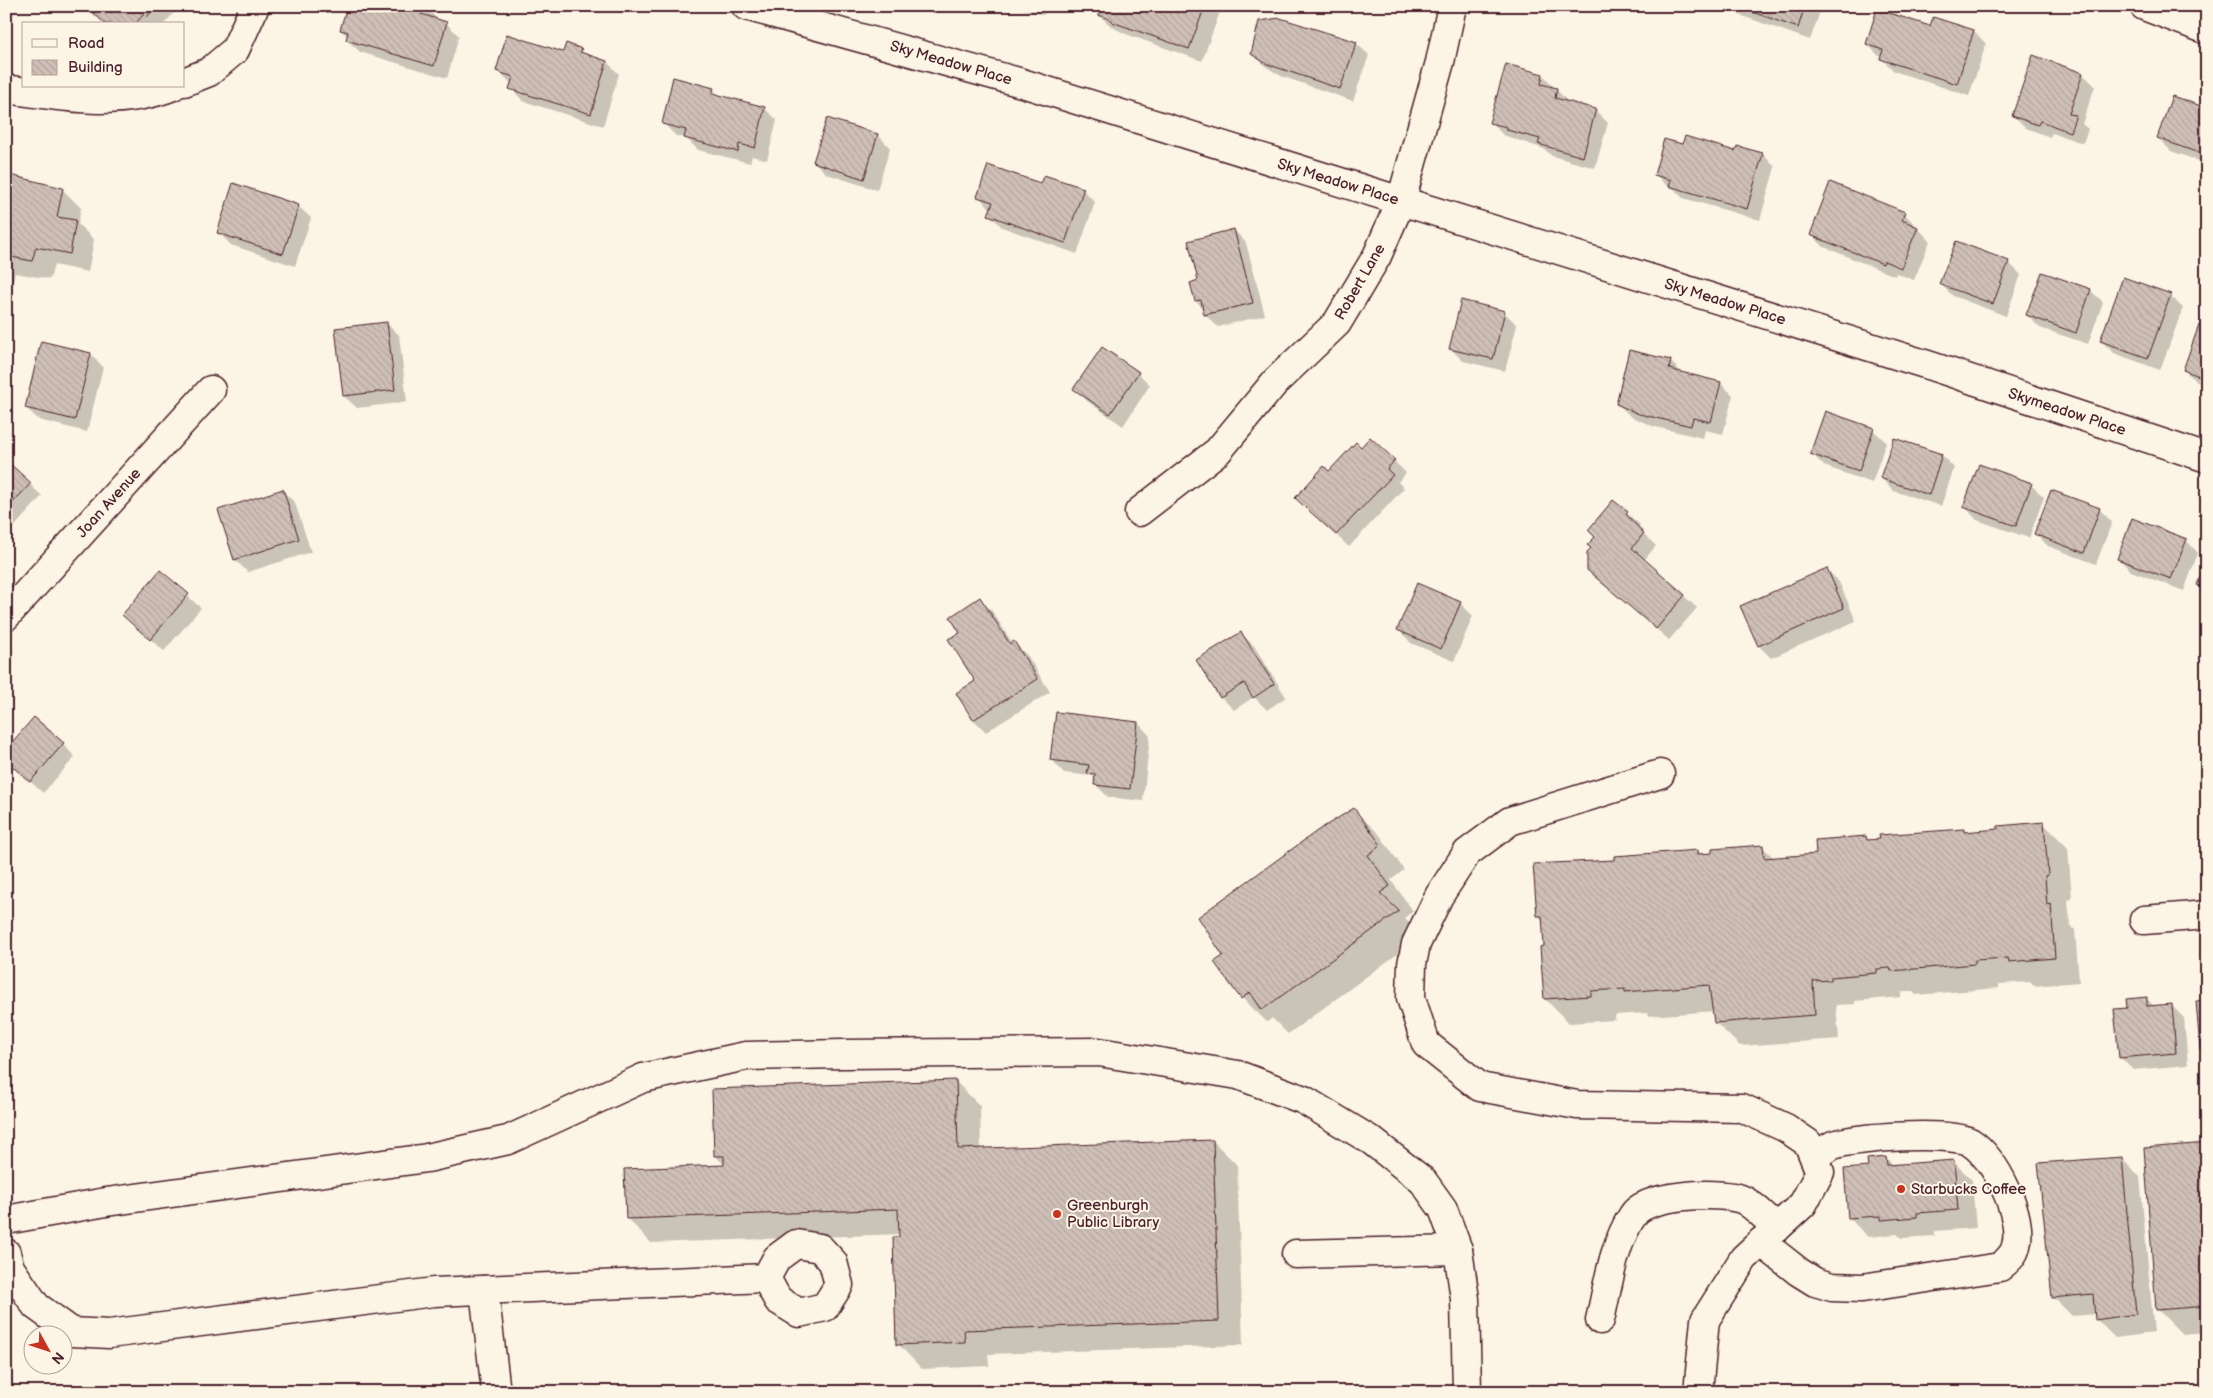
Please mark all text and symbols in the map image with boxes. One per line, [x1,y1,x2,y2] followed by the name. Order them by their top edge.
[22,22,185,88] legend
[68,34,104,53] text: Road
[888,36,1014,90] street label: Sky Meadow Place
[68,58,123,77] text: Building
[1275,154,1401,210] street label: Sky Meadow Place
[1331,240,1389,323] street label: Robert Lane
[1662,274,1788,330] street label: Sky Meadow Place
[2006,384,2128,440] street label: Skymeadow Place
[73,464,145,542] street label: Joan Avenue
[1911,1180,2026,1199] place label: Starbucks Coffee
[1895,1183,1907,1195] marker: Starbucks Coffee
[1067,1196,1159,1232] place label: Greenburgh Public Library
[1051,1208,1063,1220] marker: Greenburgh Public Library
[22,1326,72,1376] north arrow
[48,1349,67,1368] text: N

